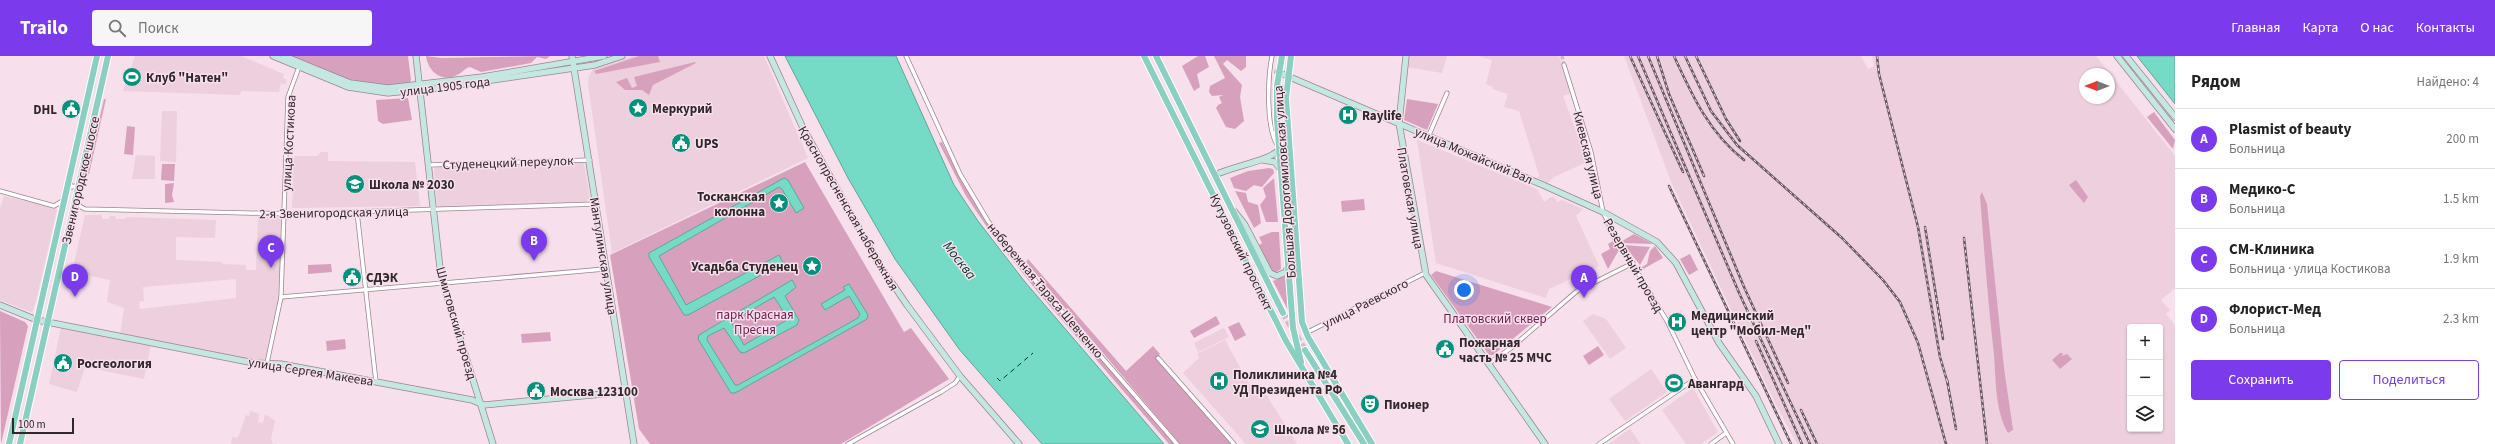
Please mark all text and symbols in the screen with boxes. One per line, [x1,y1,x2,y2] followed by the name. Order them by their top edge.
[92,10,372,46] search box
[20,15,68,42] text: Trailo
[106,17,128,39] icon: search
[138,18,179,39] text: Поиск
[2231,18,2280,38] text: Главная
[2302,18,2338,38] text: Карта
[2360,18,2394,38] text: О нас
[2416,18,2475,38] text: Контакты
[121,66,143,88] sports icon: Клуб "Натен"
[2079,68,2115,104] north arrow
[146,69,228,87] place label: Клуб "Натен"
[2191,70,2241,94] text: Рядом
[399,73,491,101] street label: улица 1905 года
[2417,73,2479,91] text: Найдено: 4
[1269,85,1301,279] street label: Большая Дорогомиловская улица
[277,94,301,192] street label: улица Костикова
[627,97,649,119] place icon: Меркурий
[60,98,82,120] public building icon: DHL
[652,100,712,118] place label: Меркурий
[33,101,57,119] place label: DHL
[1337,104,1359,126] hospital icon: Raylife
[1362,107,1402,125] place label: Raylife
[1568,109,1608,201] street label: Киевская улица
[58,115,104,246] street label: Звенигородское шоссе
[2229,119,2351,140] text: Plasmist of beauty
[793,123,903,294] street label: Краснопресненская набережная
[1412,123,1535,189] street label: улица Можайский Вал
[2200,130,2208,148] text: A
[2446,130,2479,148] text: 200 m
[670,132,692,154] public building icon: UPS
[695,135,719,153] place label: UPS
[2229,140,2285,158] text: Больница
[1392,146,1428,251] street label: Платовская улица
[442,152,574,174] street label: Студенецкий переулок
[344,173,366,195] school or university icon: Школа № 2030
[369,176,455,194] place label: Школа № 2030
[2229,179,2296,200] text: Медико-С
[697,188,765,221] place label: Тосканская колонна
[2200,190,2208,208] text: B
[2443,190,2479,208] text: 1.5 km
[1205,191,1277,314] street label: Кутузовский проспект
[768,192,790,214] place icon: Тосканская колонна
[585,196,621,316] street label: Мантулинская улица
[2229,200,2285,218] text: Больница
[259,203,409,223] street label: 2-я Звенигородская улица
[1599,215,1668,316] street label: Резервный проезд
[983,219,1107,362] street label: набережная Тараса Шевченко
[521,228,547,261] pin: B
[258,235,284,268] pin: C
[938,237,981,284] water label: Москва
[2229,239,2314,260] text: СМ-Клиника
[2200,250,2208,268] text: C
[2443,250,2479,268] text: 1.9 km
[801,255,823,277] place icon: Усадьба Студенец
[691,258,798,276] place label: Усадьба Студенец
[2229,260,2391,278] text: Больница · улица Костикова
[62,264,88,297] pin: D
[431,265,481,382] street label: Шмитовский проезд
[1571,265,1597,298] pin: A
[341,266,363,288] public building icon: СДЭК
[366,269,399,287] place label: СДЭК
[1319,275,1411,333] street label: улица Раевского
[1454,280,1474,300] your location
[2229,299,2321,320] text: Флорист-Мед
[716,306,794,339] park label: парк Красная Пресня
[1691,307,1811,340] place label: Медицинский центр "Мобил-Мед"
[1443,310,1547,328] park label: Платовский сквер
[2200,310,2208,328] text: D
[2443,310,2479,328] text: 2.3 km
[1666,311,1688,333] hospital icon: Медицинский центр "Мобил-Мед"
[2229,320,2285,338] text: Больница
[2127,324,2163,432] map controls
[2127,324,2163,360] button: +
[1459,334,1552,367] place label: Пожарная часть № 25 МЧС
[1434,338,1456,360] public building icon: Пожарная часть № 25 МЧС
[52,352,74,374] public building icon: Росгеология
[247,353,375,391] street label: улица Сергея Макеева
[77,355,152,373] place label: Росгеология
[2127,360,2163,396] button: −
[2191,360,2331,400] button: Сохранить
[2339,360,2479,400] button: Поделиться
[1233,366,1343,399] place label: Поликлиника №4 УД Президента РФ
[1208,370,1230,392] hospital icon: Поликлиника №4 УД Президента РФ
[1663,372,1685,394] sports icon: Авангард
[1687,375,1744,393] place label: Авангард
[525,380,547,402] public building icon: Москва 123100
[550,383,638,401] place label: Москва 123100
[1359,393,1381,415] theatre icon: Пионер
[1384,396,1429,414] place label: Пионер
[2127,396,2163,432] button: layers
[12,416,74,435] scale bar
[18,417,46,432] text: 100 m
[1249,418,1271,440] school or university icon: Школа № 56
[1274,421,1346,439] place label: Школа № 56

